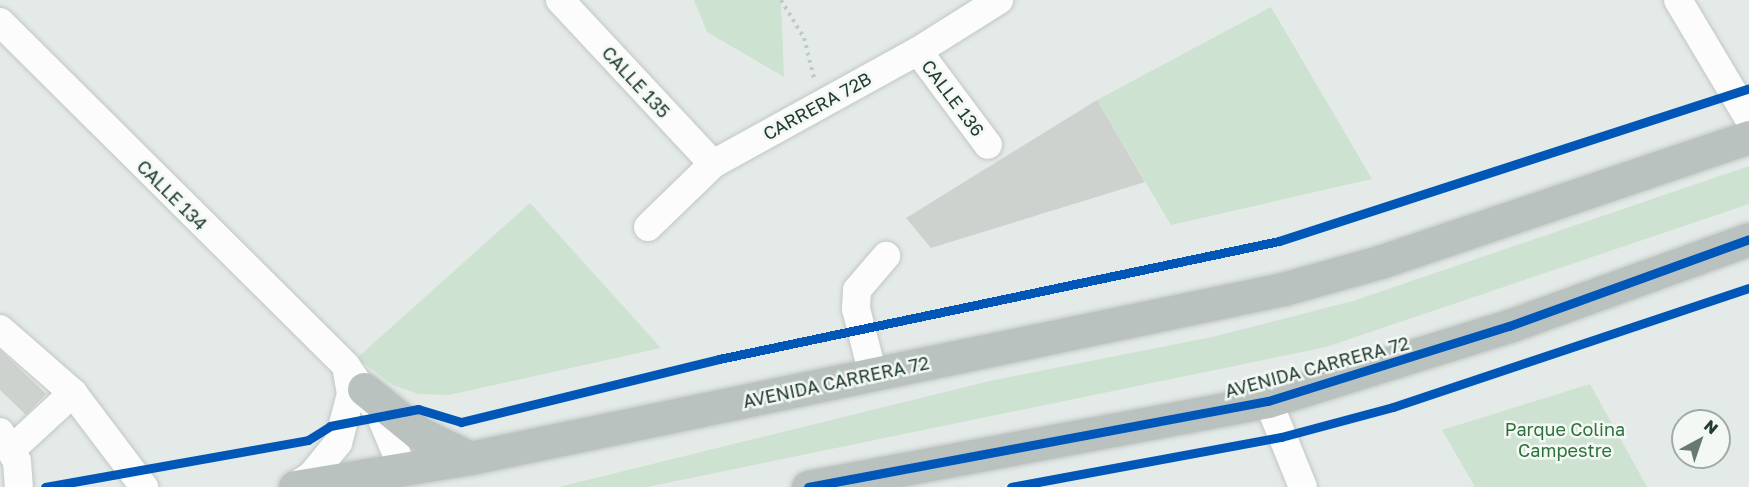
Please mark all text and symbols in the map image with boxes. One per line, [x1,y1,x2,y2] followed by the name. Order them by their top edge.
[598,42,674,122] street label: CALLE 135
[917,56,989,140] street label: CALLE 136
[759,67,875,145] street label: CARRERA 72B
[132,155,212,235] street label: CALLE 134
[1223,332,1411,402] street label: AVENIDA CARRERA 72
[741,352,931,412] street label: AVENIDA CARRERA 72
[1671,409,1731,469] north arrow
[1700,415,1722,438] text: N
[1505,419,1625,462] park label: Parque Colina Campestre

